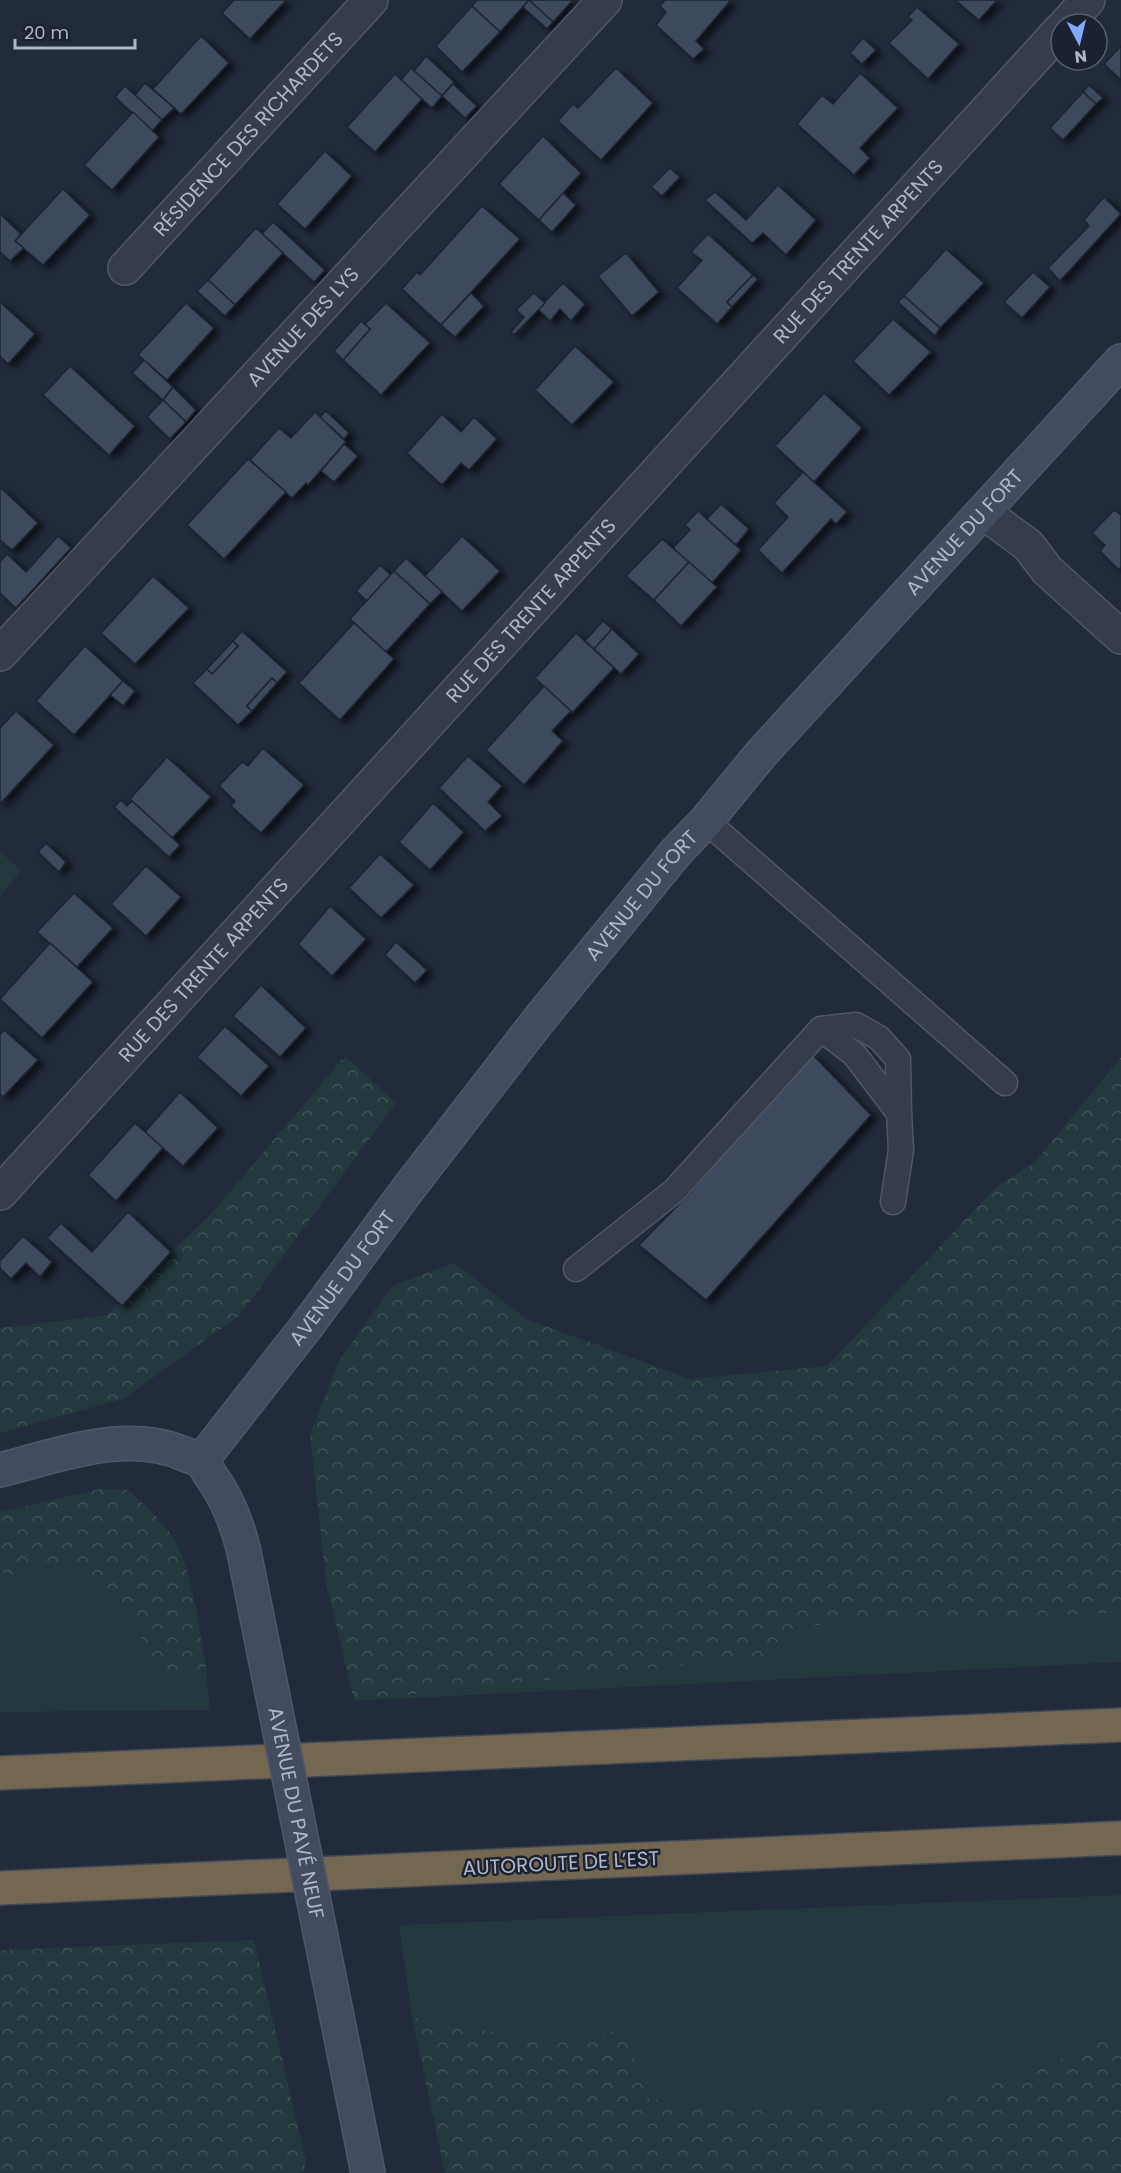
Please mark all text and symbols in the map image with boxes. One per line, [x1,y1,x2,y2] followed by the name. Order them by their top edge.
[15,12,135,50] scale bar
[1049,12,1109,72] north arrow
[24,20,69,45] text: 20 m
[147,25,349,243] street label: RÉSIDENCE DES RICHARDETS
[1073,44,1088,69] text: N
[767,153,950,350] street label: RUE DES TRENTE ARPENTS
[240,261,365,393] street label: AVENUE DES LYS
[899,463,1029,602] street label: AVENUE DU FORT
[439,512,622,709] street label: RUE DES TRENTE ARPENTS
[579,824,704,967] street label: AVENUE DU FORT
[112,871,295,1068] street label: RUE DES TRENTE ARPENTS
[282,1204,402,1352] street label: AVENUE DU FORT
[261,1704,331,1921] street label: AVENUE DU PAVÉ NEUF
[462,1844,660,1882] street label: AUTOROUTE DE L’EST

